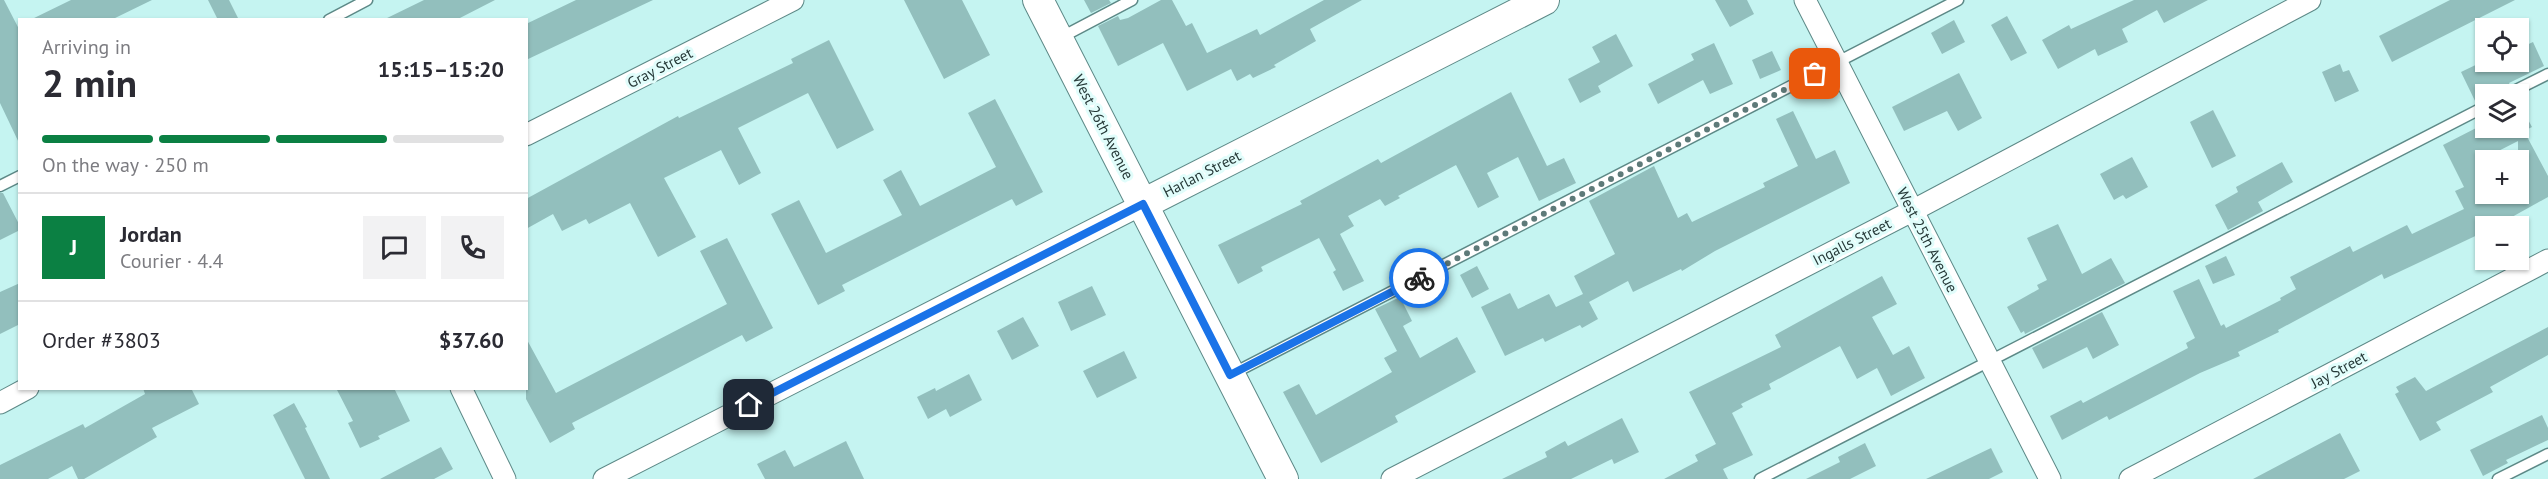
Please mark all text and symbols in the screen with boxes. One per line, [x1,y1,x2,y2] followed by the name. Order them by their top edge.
[2475,18,2529,270] map controls
[2475,18,2529,72] button: locate
[42,34,131,60] text: Arriving in
[624,43,695,92] street label: Gray Street
[1789,48,1840,99] pin
[378,55,504,83] text: 15:15–15:20
[42,57,137,108] text: 2 min
[1798,57,1831,90] icon: bag
[1069,71,1138,182] street label: West 26th Avenue
[2475,84,2529,138] button: layers
[1160,146,1244,201] street label: Harlan Street
[2475,150,2529,204] button: +
[42,152,209,178] text: On the way · 250 m
[1893,184,1962,295] street label: West 25th Avenue
[1809,214,1894,269] street label: Ingalls Street
[363,216,426,279] button: chat
[441,216,504,279] button: phone
[2475,216,2529,270] button: −
[120,220,182,248] text: Jordan
[70,233,77,261] text: J
[120,248,223,274] text: Courier · 4.4
[1389,248,1449,308] courier
[1403,262,1436,295] icon: bike
[42,326,161,354] text: Order #3803
[439,326,504,354] text: $37.60
[2307,347,2370,393] street label: Jay Street
[723,379,774,430] pin
[732,388,765,421] icon: home

